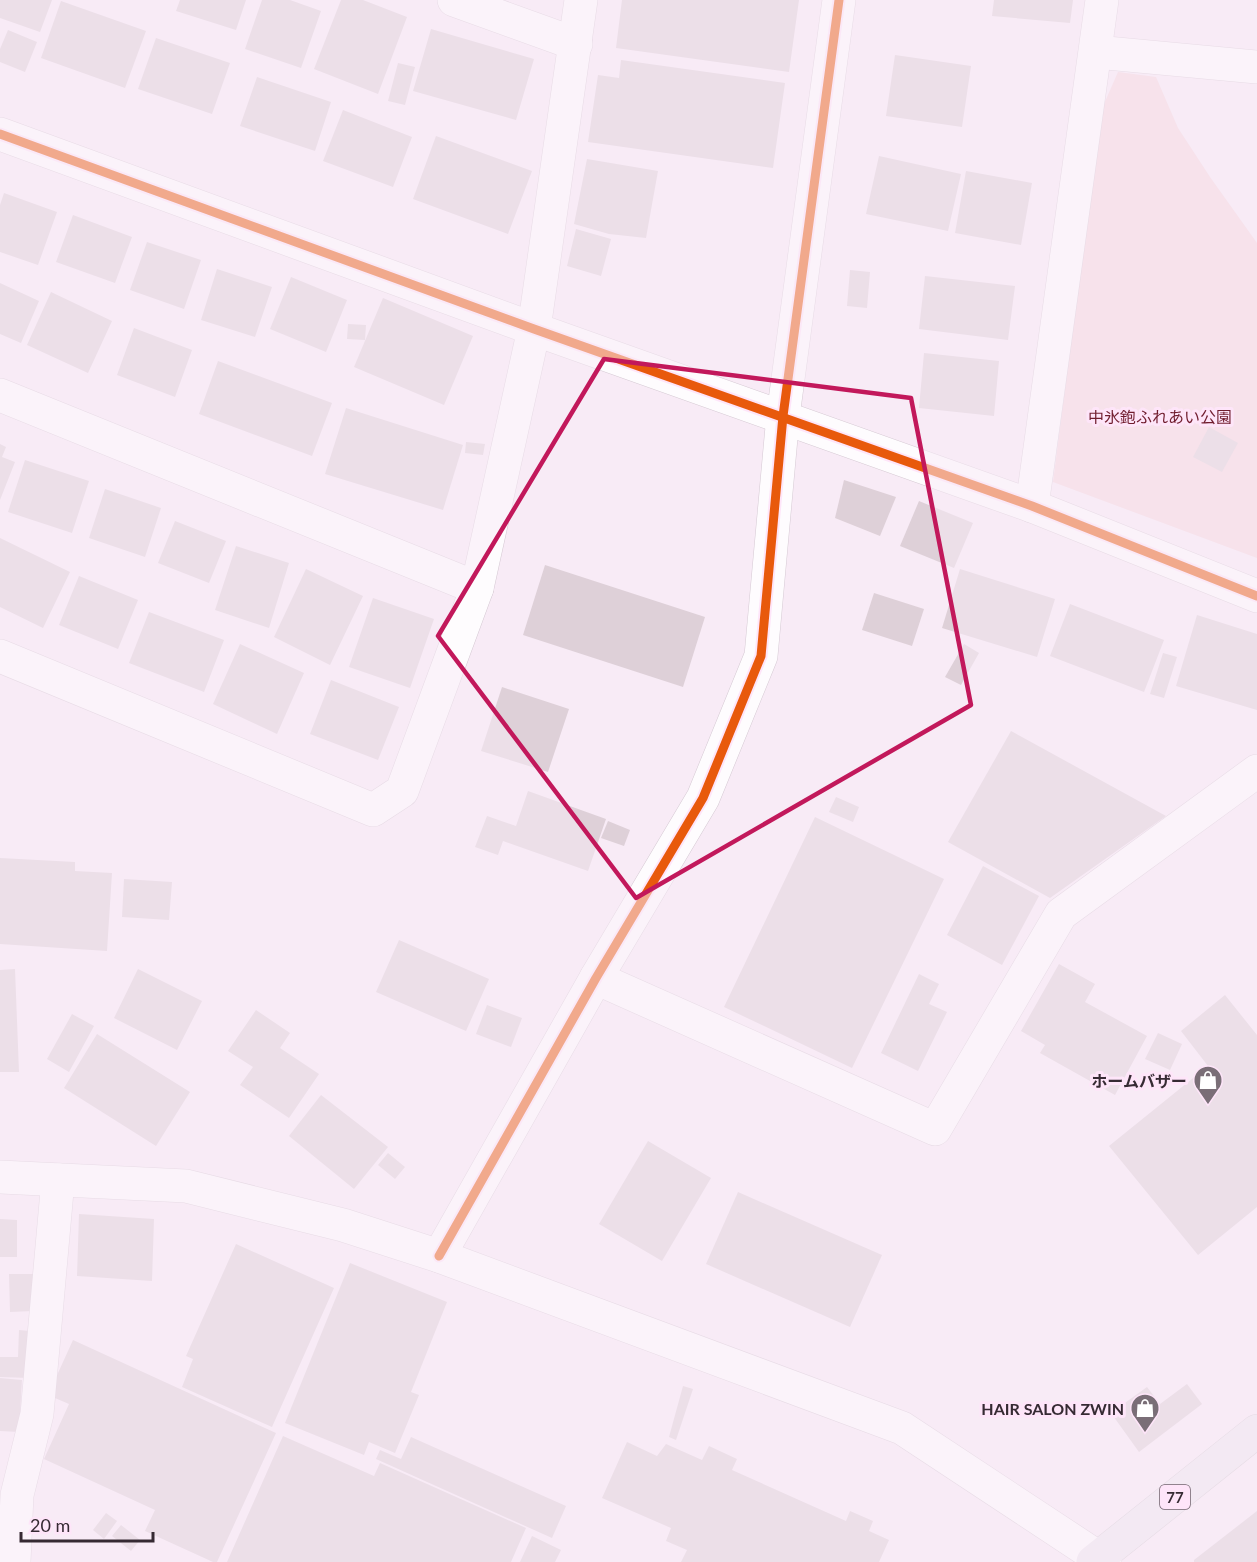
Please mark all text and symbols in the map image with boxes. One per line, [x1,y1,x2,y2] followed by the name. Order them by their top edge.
[1088,407,1232,426] park label: 中氷鉋ふれあい公園
[1192,1064,1224,1106] shop icon: ホームバザー
[1091,1071,1187,1090] place label: ホームバザー
[1129,1392,1161,1434] shop icon: HAIR SALON ZWIN
[981,1399,1124,1418] place label: HAIR SALON ZWIN
[1160,1485,1190,1509] road number: 77
[21,1505,153,1543] scale bar
[30,1514,70,1536] text: 20 m

